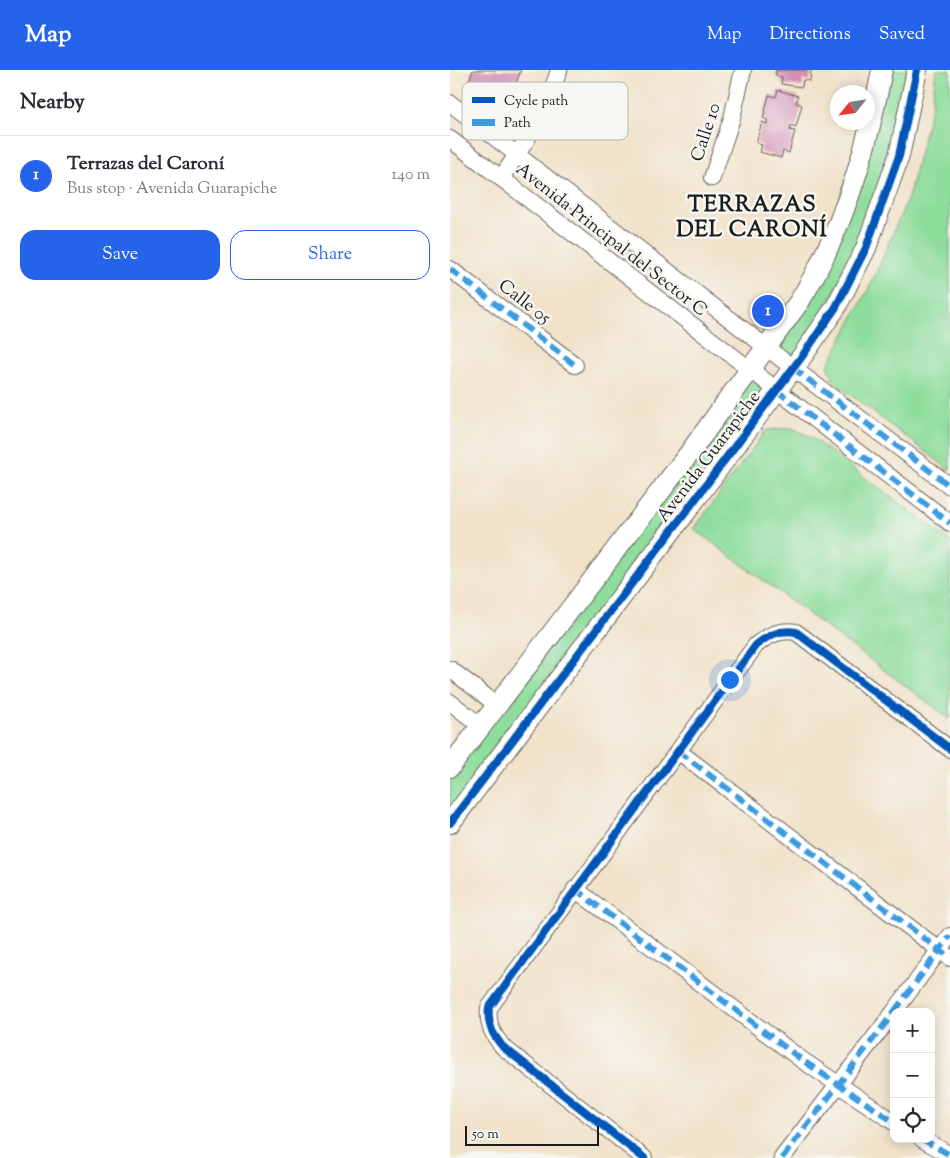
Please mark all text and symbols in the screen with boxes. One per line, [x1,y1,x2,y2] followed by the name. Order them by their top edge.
[25,18,71,52] text: Map
[707,22,742,48] text: Map
[770,22,851,48] text: Directions
[879,22,925,48] text: Saved
[462,82,628,140] legend
[830,85,875,130] north arrow
[20,88,85,118] text: Nearby
[504,92,568,112] text: Cycle path
[685,100,729,165] street label: Calle 10
[504,114,531,134] text: Path
[67,151,224,178] text: Terrazas del Caroní
[509,157,712,324] street label: Avenida Principal del Sector C
[33,164,39,187] text: 1
[392,164,430,187] text: 140 m
[67,178,277,201] text: Bus stop · Avenida Guarapiche
[676,190,828,247] district label: TERRAZAS DEL CARONÍ
[20,230,220,280] button: Save
[230,230,430,280] button: Share
[492,274,556,331] street label: Calle 05
[752,292,784,330] pin: 1
[651,386,768,528] street label: Avenida Guarapiche
[717,667,743,693] your location
[890,1008,935,1143] map controls
[890,1008,935,1053] button: +
[890,1053,935,1098] button: −
[890,1098,935,1143] button: locate
[465,1123,599,1146] scale bar
[472,1125,499,1145] text: 50 m

